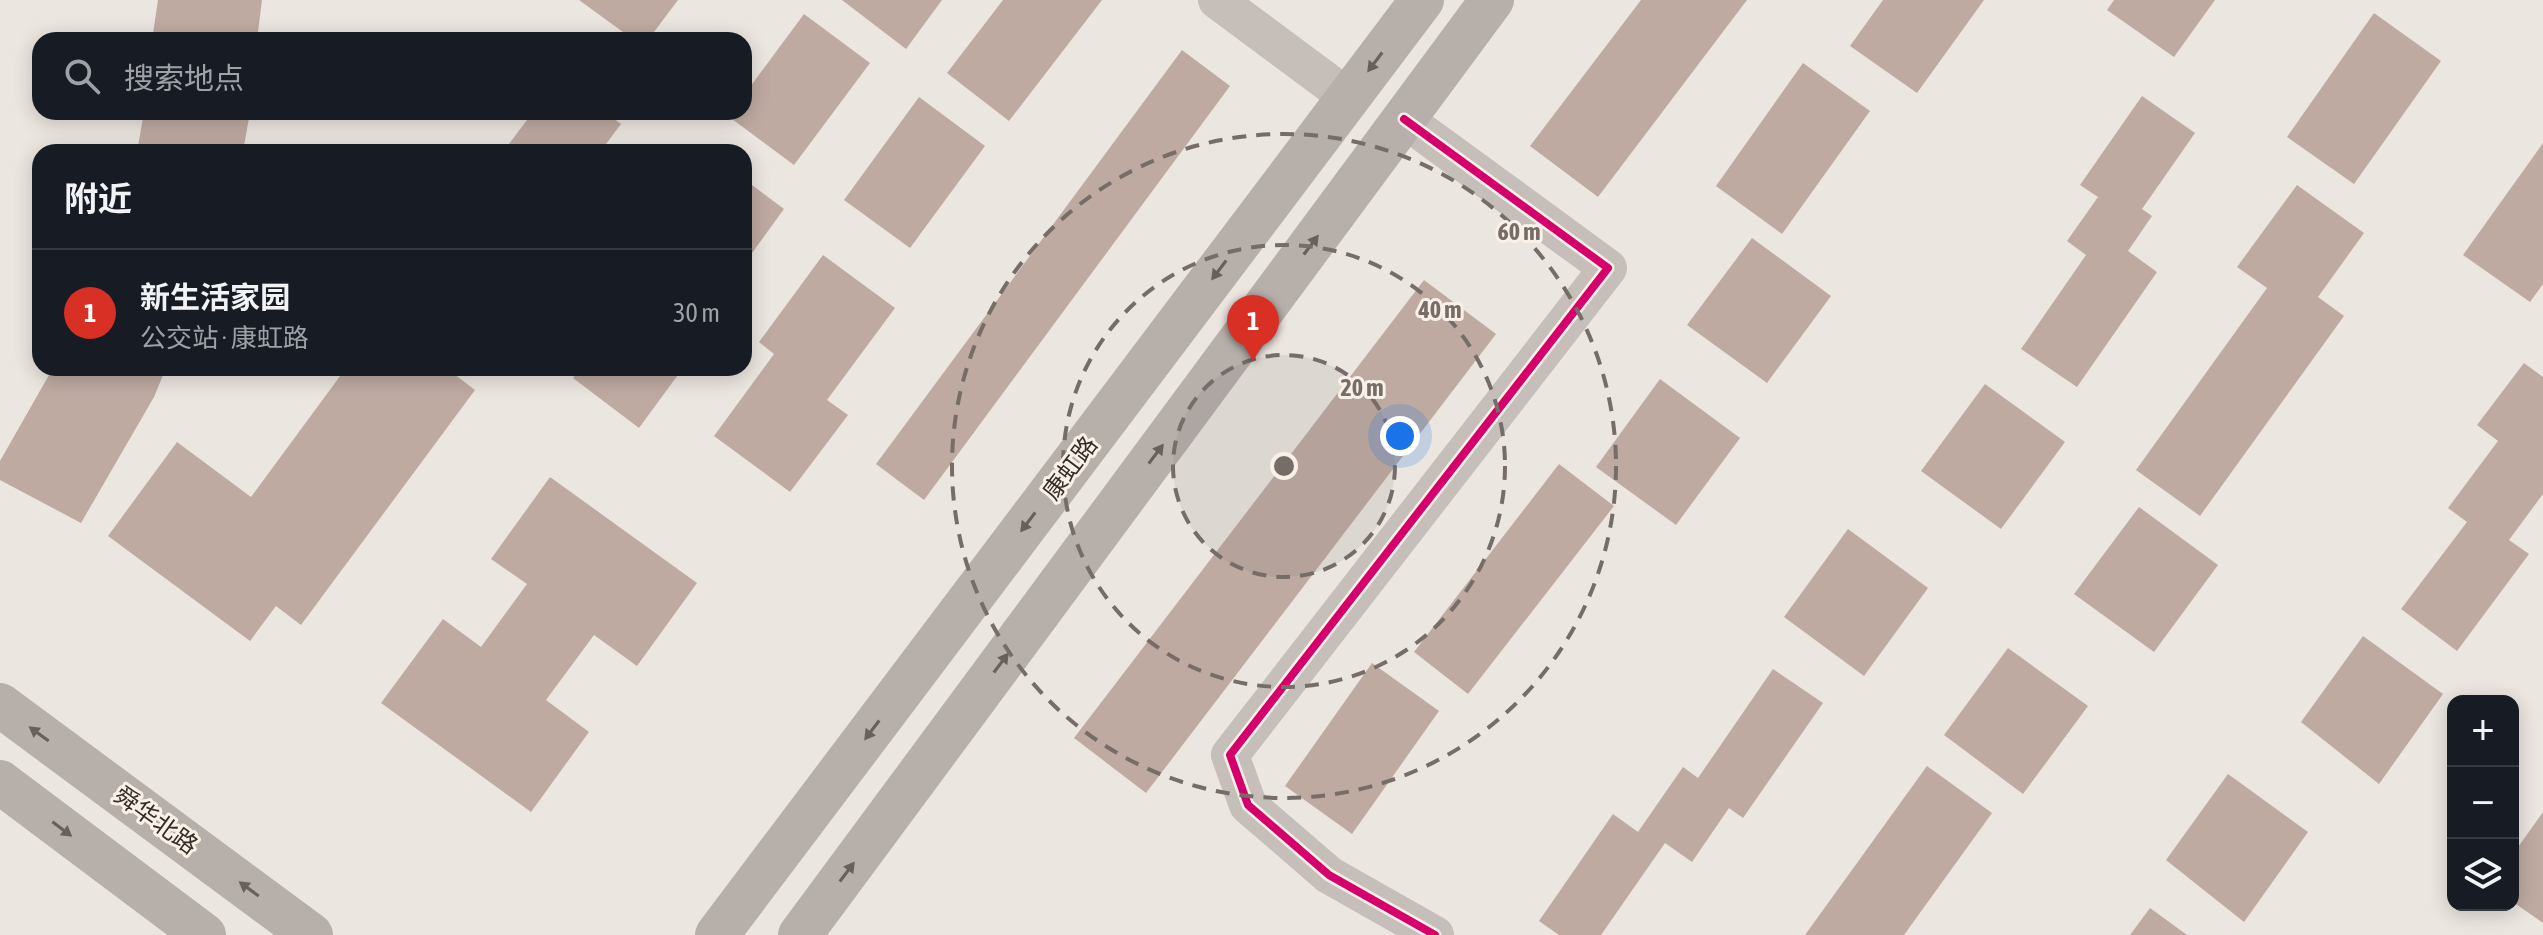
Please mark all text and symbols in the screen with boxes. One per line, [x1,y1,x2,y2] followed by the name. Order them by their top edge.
[32,32,752,120] search box
[1368,52,1383,73] one-way arrow
[60,54,104,98] icon: search
[124,61,244,95] text: 搜索地点
[64,179,132,218] text: 附近
[1497,218,1541,245] text: 60 m
[1302,235,1318,256] one-way arrow
[1211,260,1227,280] one-way arrow
[140,280,290,314] text: 新生活家园
[1227,295,1279,361] pin: 1
[1417,296,1462,323] text: 40 m
[84,298,96,328] text: 1
[673,298,720,328] text: 30 m
[140,323,309,353] text: 公交站 · 康虹路
[1340,374,1384,401] text: 20 m
[1380,416,1420,456] your location
[1038,431,1102,505] street label: 康虹路
[1148,444,1163,465] one-way arrow
[1270,452,1298,480] centre of rings
[1021,512,1037,532] one-way arrow
[993,653,1009,674] one-way arrow
[2447,695,2519,911] map controls
[2447,695,2519,767] button: +
[864,720,880,740] one-way arrow
[29,727,50,743] one-way arrow
[2447,767,2519,839] button: −
[109,781,203,859] street label: 舜华北路
[52,820,73,836] one-way arrow
[2447,839,2519,911] button: layers
[838,862,854,883] one-way arrow
[238,881,259,897] one-way arrow

